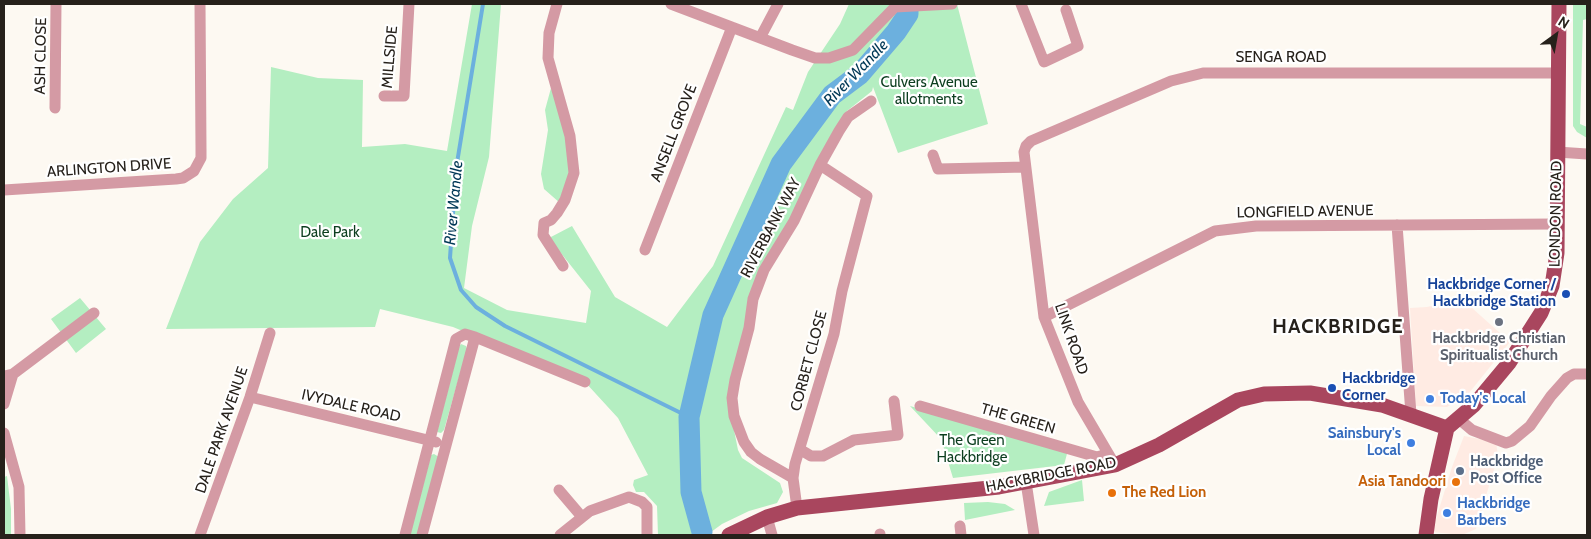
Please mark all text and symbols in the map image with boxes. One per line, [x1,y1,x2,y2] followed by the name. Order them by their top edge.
[1531,10,1581,60] north arrow
[1555,12,1573,33] text: N
[31,17,51,95] street label: ASH CLOSE
[378,25,402,89] street label: MILLSIDE
[820,36,892,110] water label: River Wandle
[1236,49,1326,67] street label: SENGA ROAD
[880,74,978,109] park label: Culvers Avenue allotments
[647,82,701,184] street label: ANSELL GROVE
[46,155,172,181] street label: ARLINGTON DRIVE
[441,160,467,246] water label: River Wandle
[1546,161,1566,267] street label: LONDON ROAD
[737,175,805,281] street label: RIVERBANK WAY
[1236,202,1374,222] street label: LONGFIELD AVENUE
[300,224,360,242] park label: Dale Park
[1427,276,1556,311] place label: Hackbridge Corner / Hackbridge Station
[1560,288,1572,300] marker: Hackbridge Corner / Hackbridge Station
[1050,301,1092,377] street label: LINK ROAD
[787,309,831,413] street label: CORBET CLOSE
[1271,315,1405,339] district label: HACKBRIDGE
[1493,316,1505,328] marker: Hackbridge Christian Spiritualist Church
[1432,330,1566,365] place label: Hackbridge Christian Spiritualist Church
[192,364,252,496] street label: DALE PARK AVENUE
[1342,370,1415,405] place label: Hackbridge Corner
[1326,382,1338,394] marker: Hackbridge Corner
[300,386,402,426] street label: IVYDALE ROAD
[1440,390,1526,408] place label: Today's Local
[1424,393,1436,405] marker: Today's Local
[979,400,1057,438] street label: THE GREEN
[1328,425,1401,460] place label: Sainsbury's Local
[937,432,1007,467] park label: The Green Hackbridge
[1405,437,1417,449] marker: Sainsbury's Local
[1470,453,1543,488] place label: Hackbridge Post Office
[984,454,1118,496] street label: HACKBRIDGE ROAD
[1454,465,1466,477] marker: Hackbridge Post Office
[1358,473,1446,491] place label: Asia Tandoori
[1450,476,1462,488] marker: Asia Tandoori
[1122,484,1206,502] place label: The Red Lion
[1106,487,1118,499] marker: The Red Lion
[1457,495,1530,530] place label: Hackbridge Barbers
[1441,507,1453,519] marker: Hackbridge Barbers

